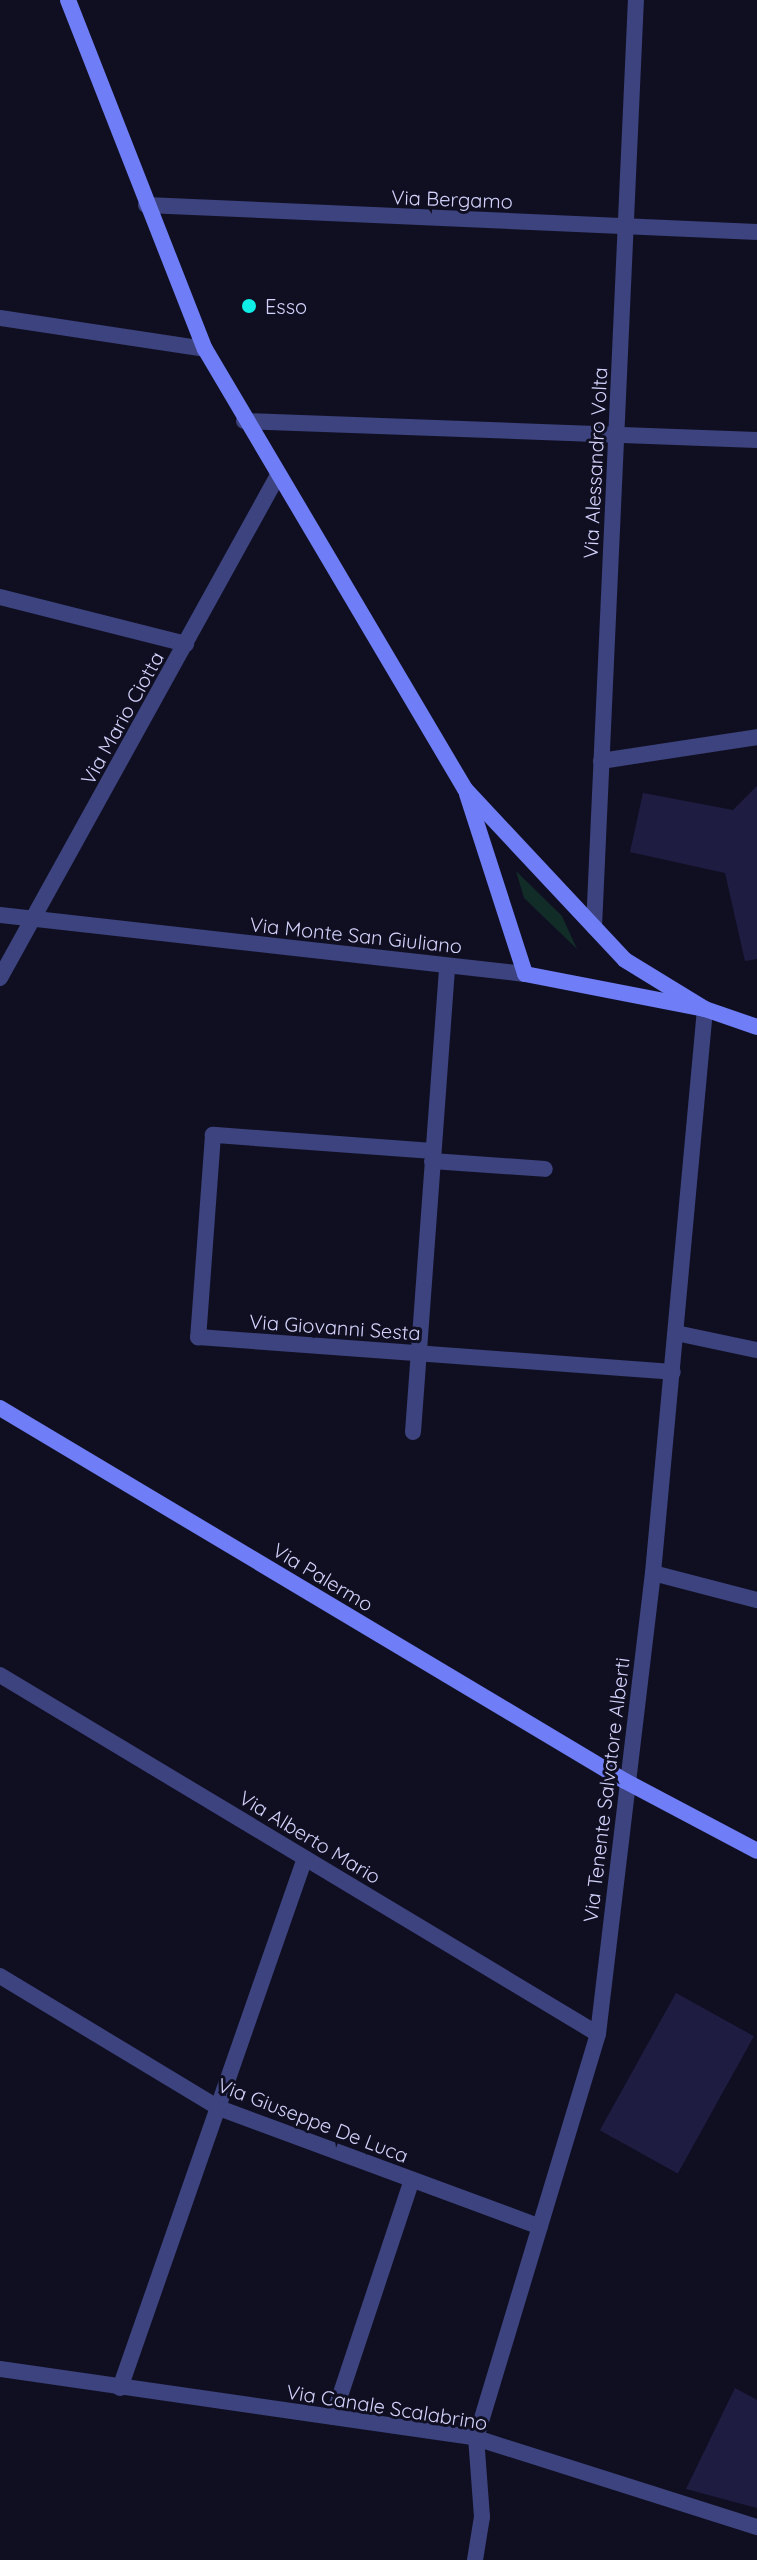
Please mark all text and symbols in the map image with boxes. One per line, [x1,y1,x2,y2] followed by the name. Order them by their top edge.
[391,185,513,213] street label: Via Bergamo
[265,294,307,318] place label: Esso
[240,297,258,315] marker: Esso
[578,367,612,559] street label: Via Alessandro Volta
[76,647,168,789] street label: Via Mario Ciotta
[249,912,463,958] street label: Via Monte San Giuliano
[249,1309,421,1345] street label: Via Giovanni Sesta
[268,1538,378,1616] street label: Via Palermo
[578,1656,634,1924] street label: Via Tenente Salvatore Alberti
[235,1785,385,1889] street label: Via Alberto Mario
[214,2073,412,2167] street label: Via Giuseppe De Luca
[285,2379,489,2435] street label: Via Canale Scalabrino

